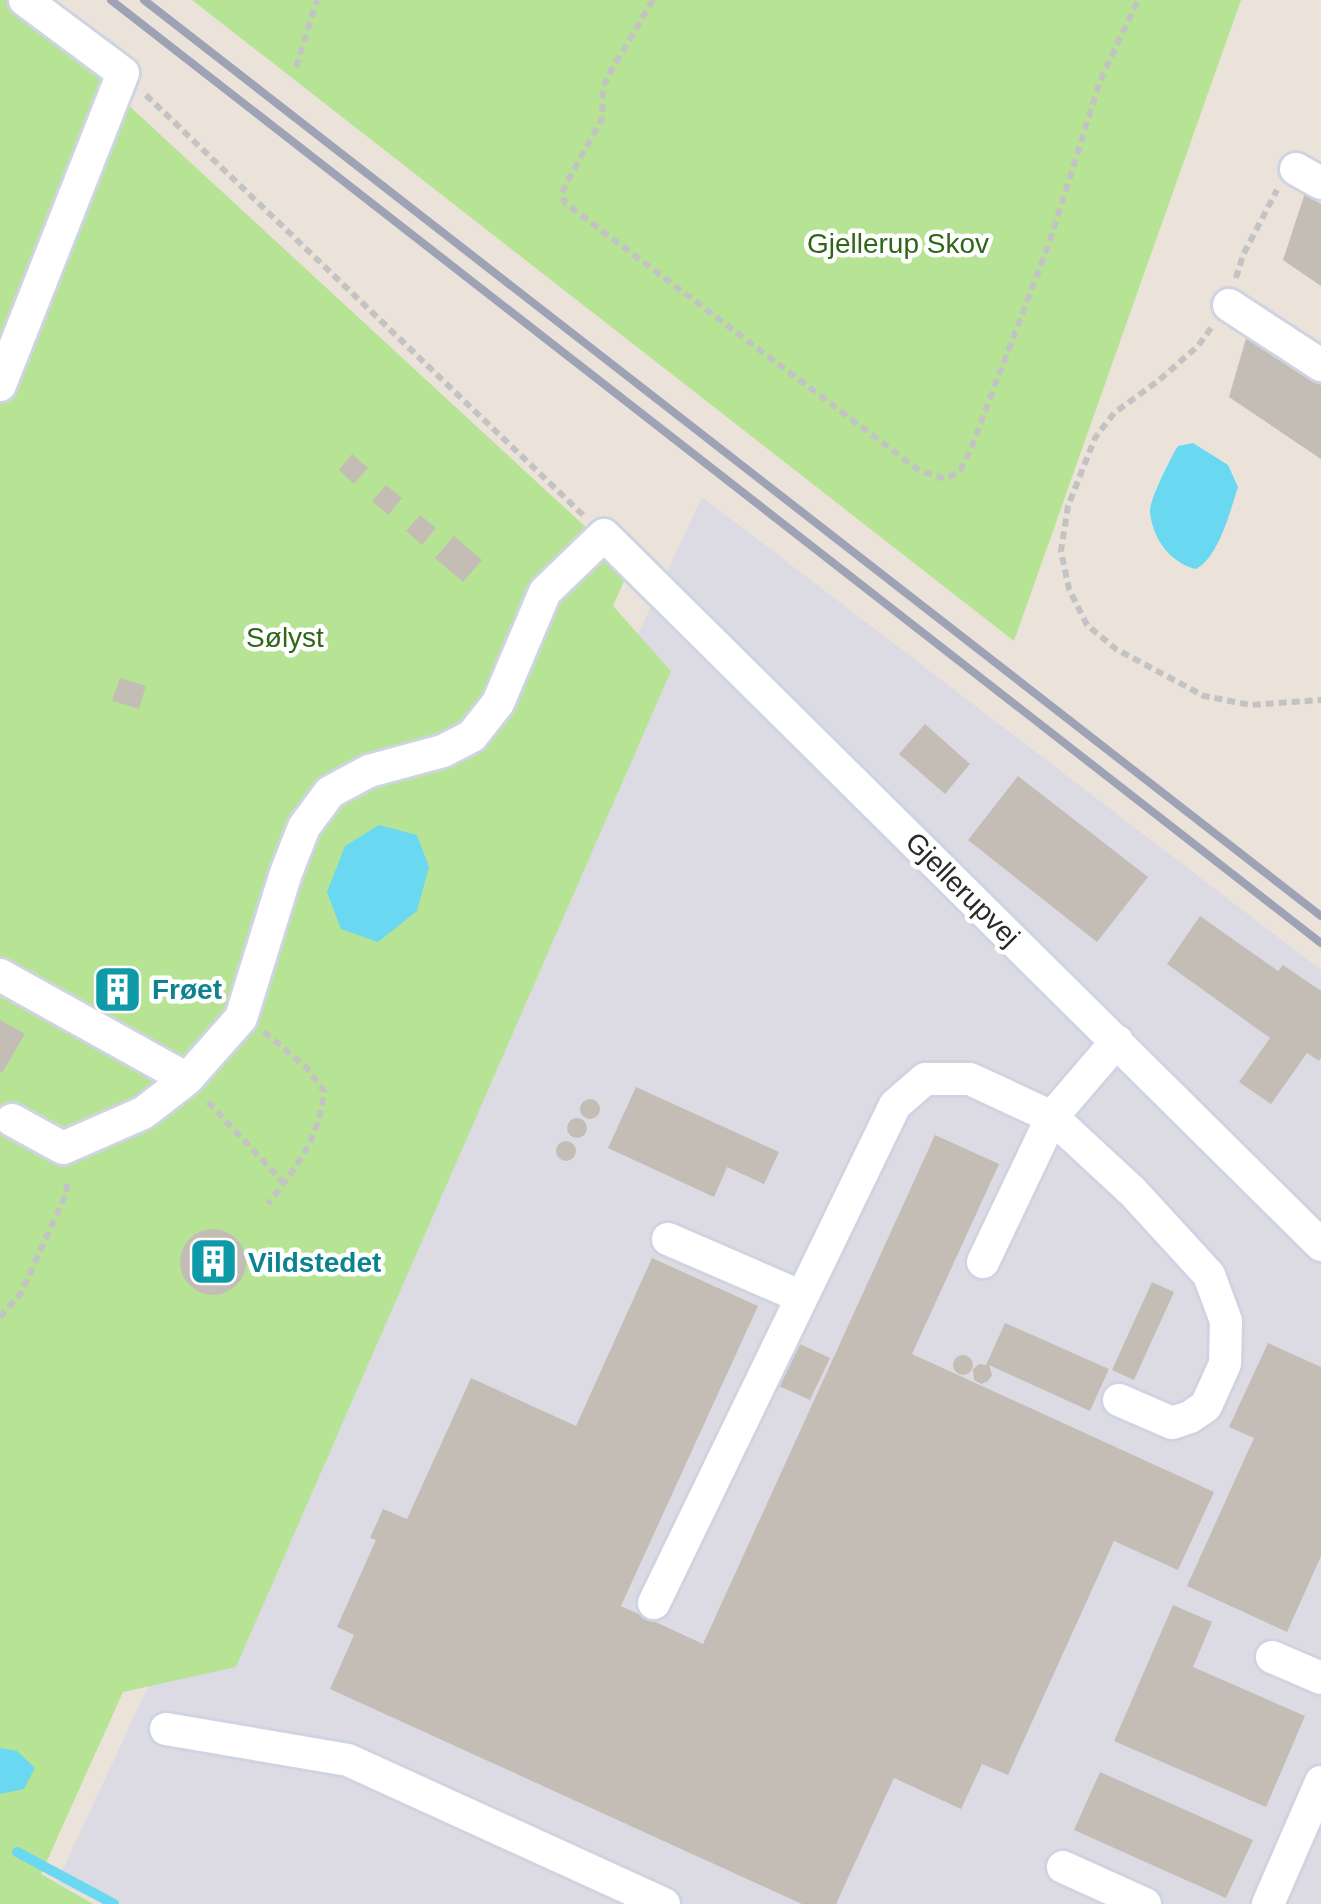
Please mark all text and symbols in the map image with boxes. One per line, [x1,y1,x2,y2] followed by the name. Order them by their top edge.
[807,228,989,259] park label: Gjellerup Skov
[246,622,324,653] park label: Sølyst
[899,826,1026,953] street label: Gjellerupvej
[91,963,143,1015] building icon: Frøet
[152,974,222,1005] place label: Frøet
[187,1236,239,1288] building icon: Vildstedet
[248,1247,381,1278] place label: Vildstedet

